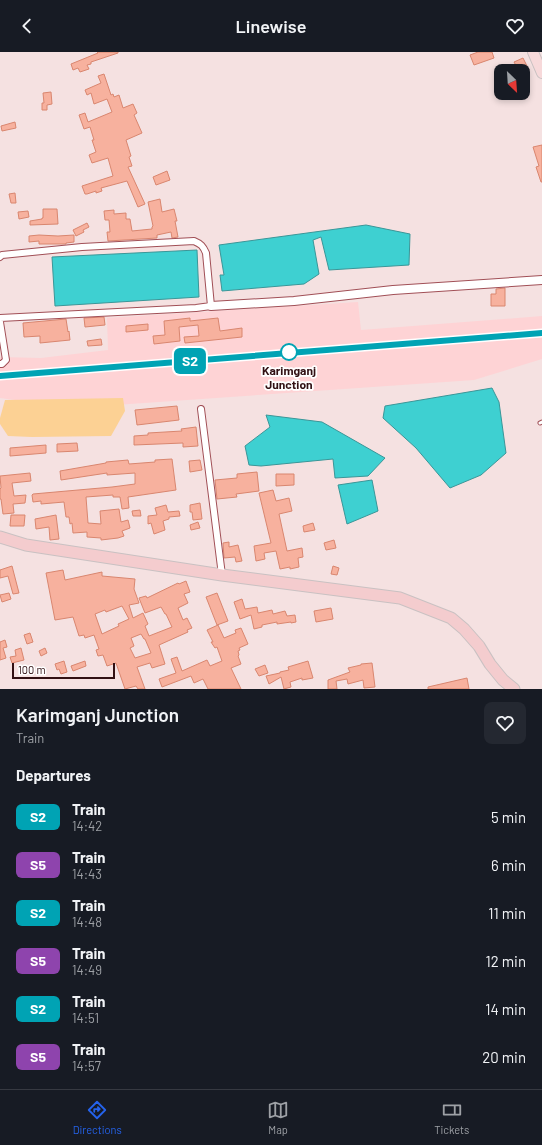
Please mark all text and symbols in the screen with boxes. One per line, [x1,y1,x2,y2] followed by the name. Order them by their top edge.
[16,15,38,37] icon: back
[236,15,306,37] text: Linewise
[504,15,526,37] icon: heart
[494,64,530,100] north arrow
[494,64,530,100] map controls
[280,343,298,361] marker: Karimganj Junction
[172,348,208,374] line badge: S2
[182,352,198,369] text: S2
[262,363,316,391] place label: Karimganj Junction
[12,661,115,680] scale bar
[18,663,46,676] text: 100 m
[484,702,526,744] button: heart
[16,703,179,726] text: Karimganj Junction
[16,730,44,746] text: Train
[16,766,91,784] text: Departures
[72,800,106,818] text: Train
[30,808,46,825] text: S2
[491,808,526,826] text: 5 min
[72,818,102,834] text: 14:42
[72,848,106,866] text: Train
[30,856,46,873] text: S5
[491,856,526,874] text: 6 min
[72,866,102,882] text: 14:43
[72,896,106,914] text: Train
[30,904,46,921] text: S2
[488,904,526,922] text: 11 min
[72,914,102,930] text: 14:48
[72,944,106,962] text: Train
[30,952,46,969] text: S5
[485,952,526,970] text: 12 min
[72,962,102,978] text: 14:49
[72,992,106,1010] text: Train
[30,1000,46,1017] text: S2
[485,1000,526,1018] text: 14 min
[72,1010,99,1026] text: 14:51
[72,1040,106,1058] text: Train
[30,1048,46,1065] text: S5
[482,1048,526,1066] text: 20 min
[72,1058,101,1074] text: 14:57
[73,1099,122,1136] tab: Directions
[267,1099,289,1136] tab: Map
[434,1099,469,1136] tab: Tickets

